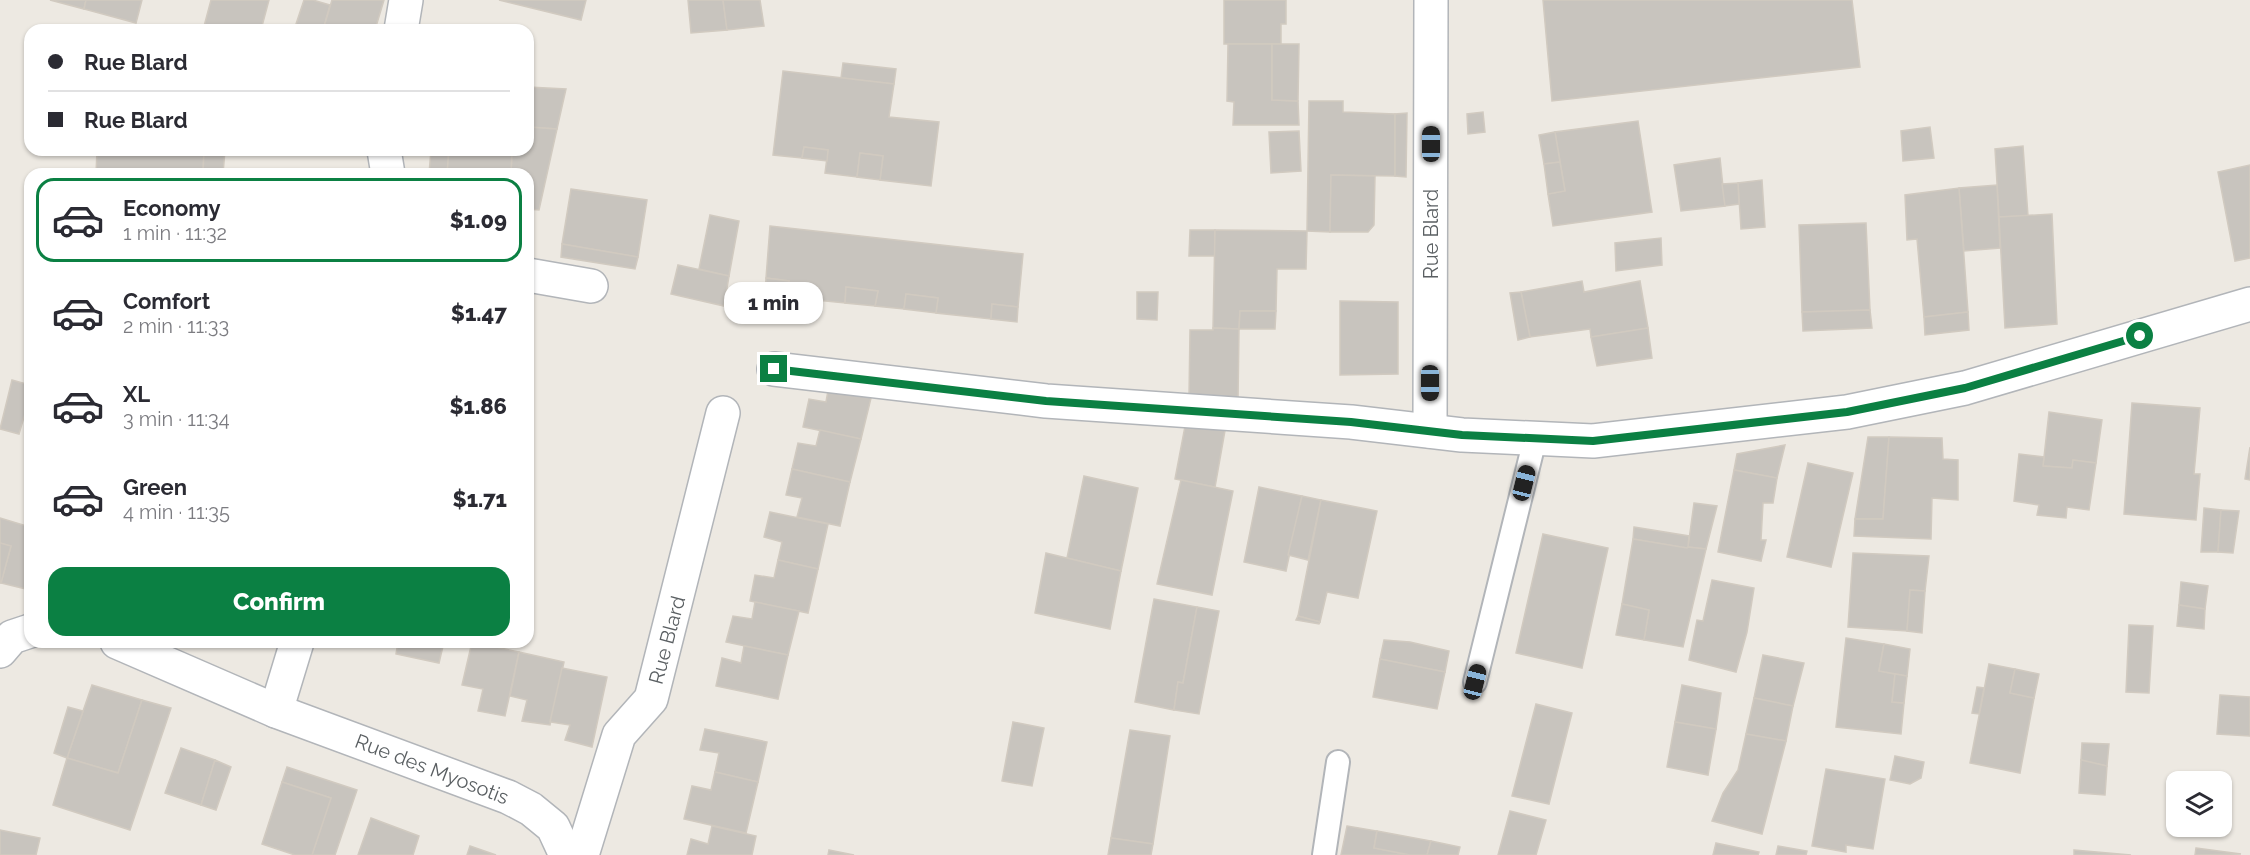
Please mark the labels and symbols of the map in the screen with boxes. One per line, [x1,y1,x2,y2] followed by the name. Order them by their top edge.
[1422,126,1440,162] car
[1419,189,1443,279] street label: Rue Blard
[724,282,824,324] callout: 1 min
[2126,322,2153,349] route start
[760,355,787,382] route end
[1421,365,1439,401] car
[1511,463,1537,503] car
[644,593,690,687] street label: Rue Blard
[1462,662,1488,702] car
[352,729,512,809] street label: Rue des Myosotis

